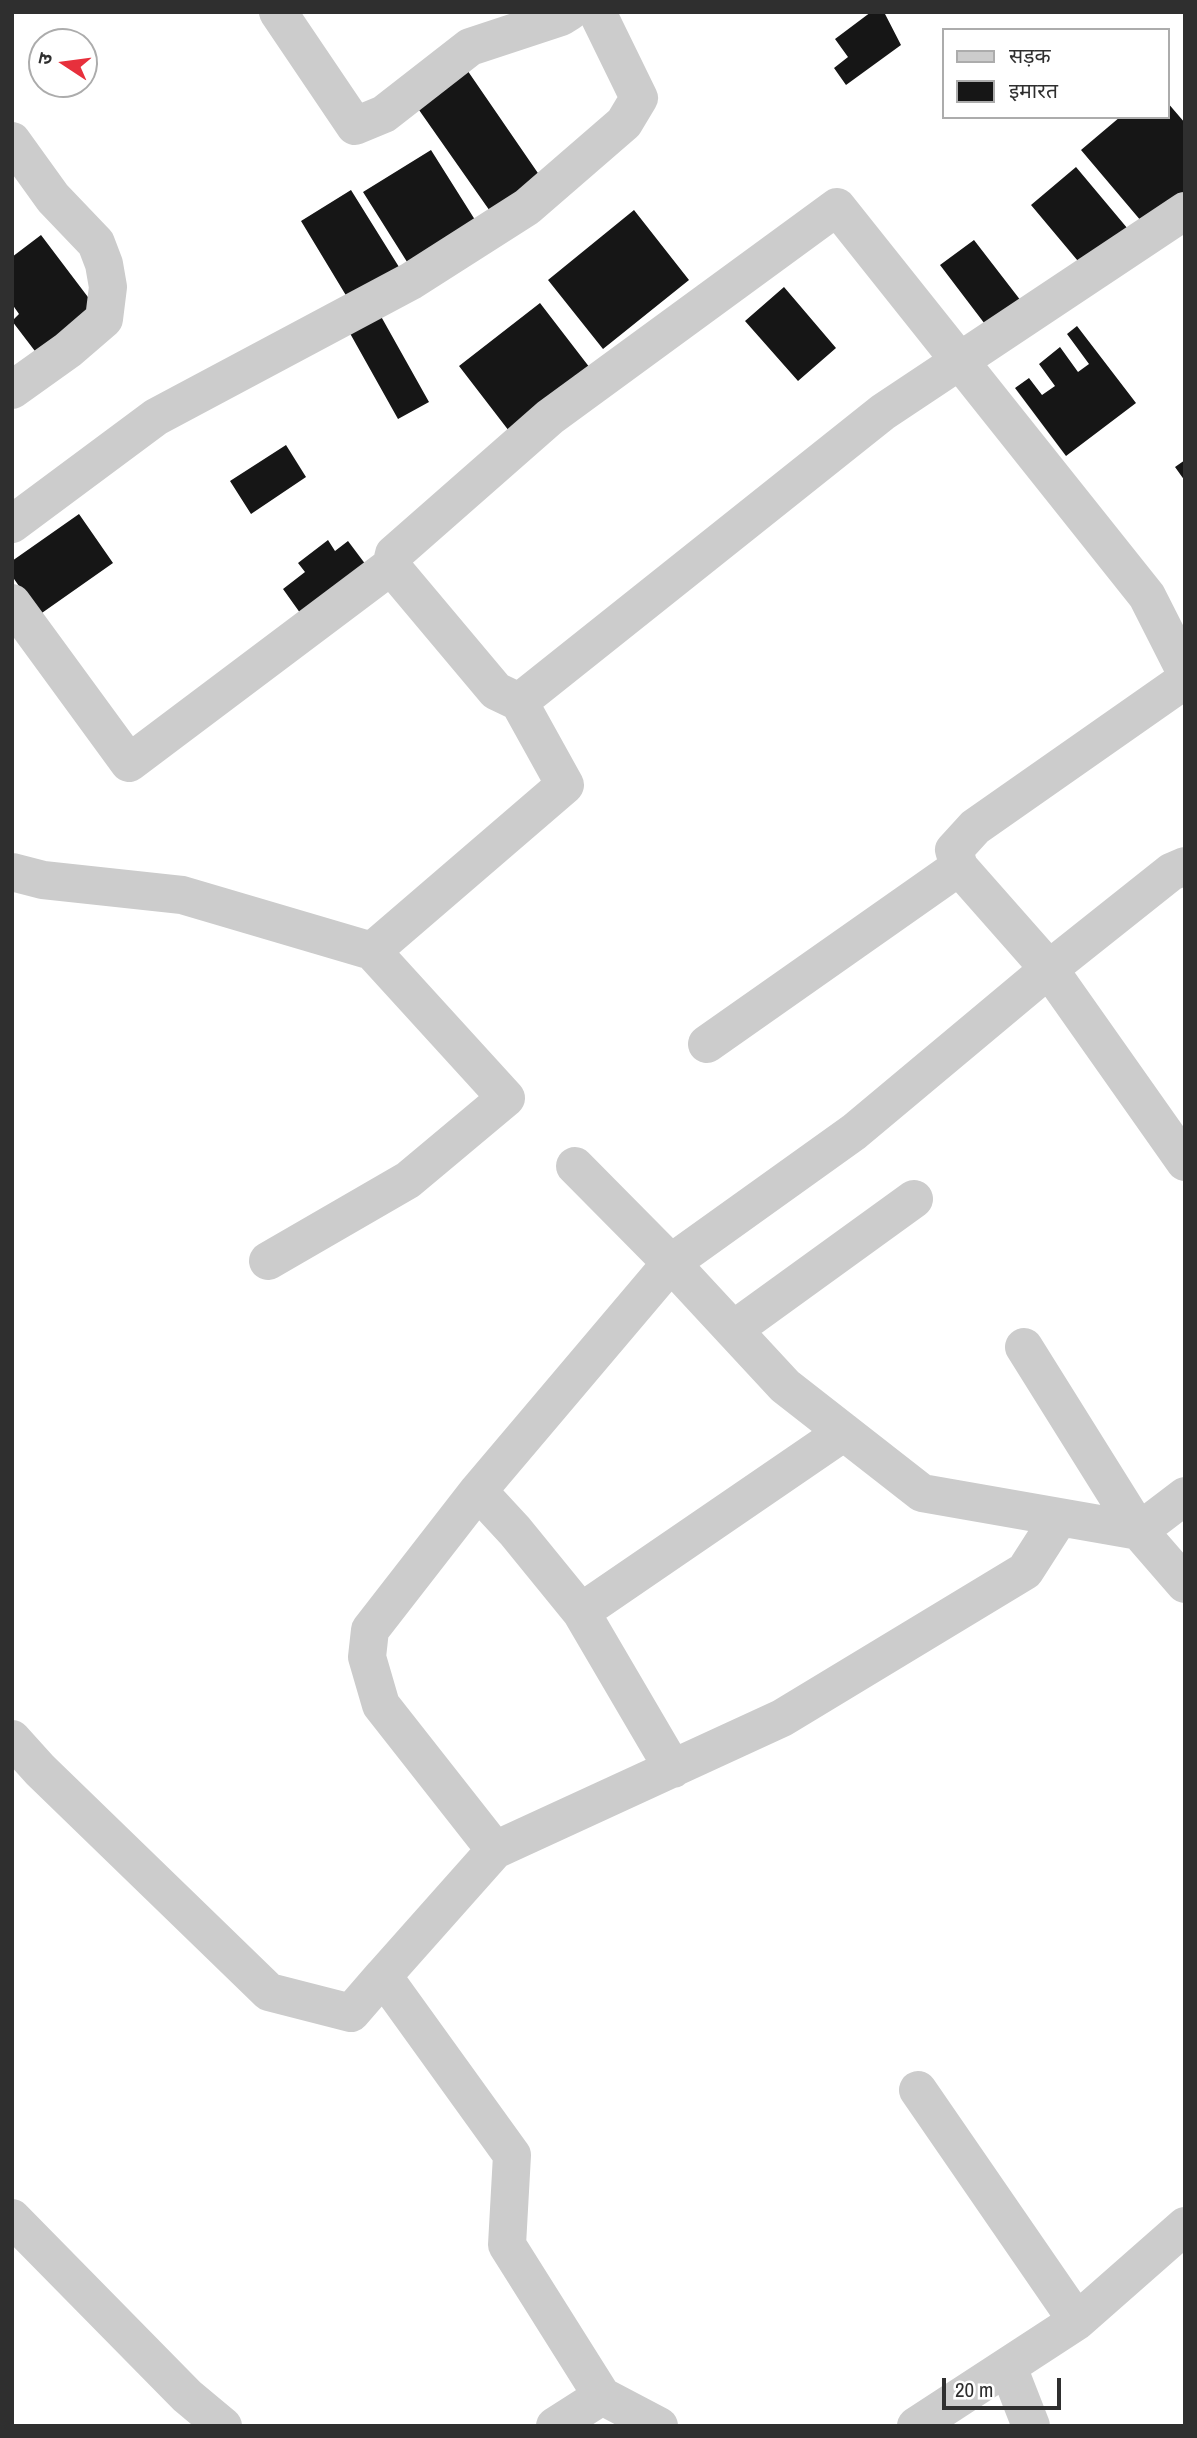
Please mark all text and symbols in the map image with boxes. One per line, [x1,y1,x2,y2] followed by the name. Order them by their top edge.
[28,28,98,98] north arrow
[942,28,1169,119] legend
[1009,41,1051,70] text: सड़क
[31,50,58,67] text: उ
[1009,76,1058,105] text: इमारत
[945,2364,1064,2408] scale bar
[955,2375,993,2404] text: 20 m

